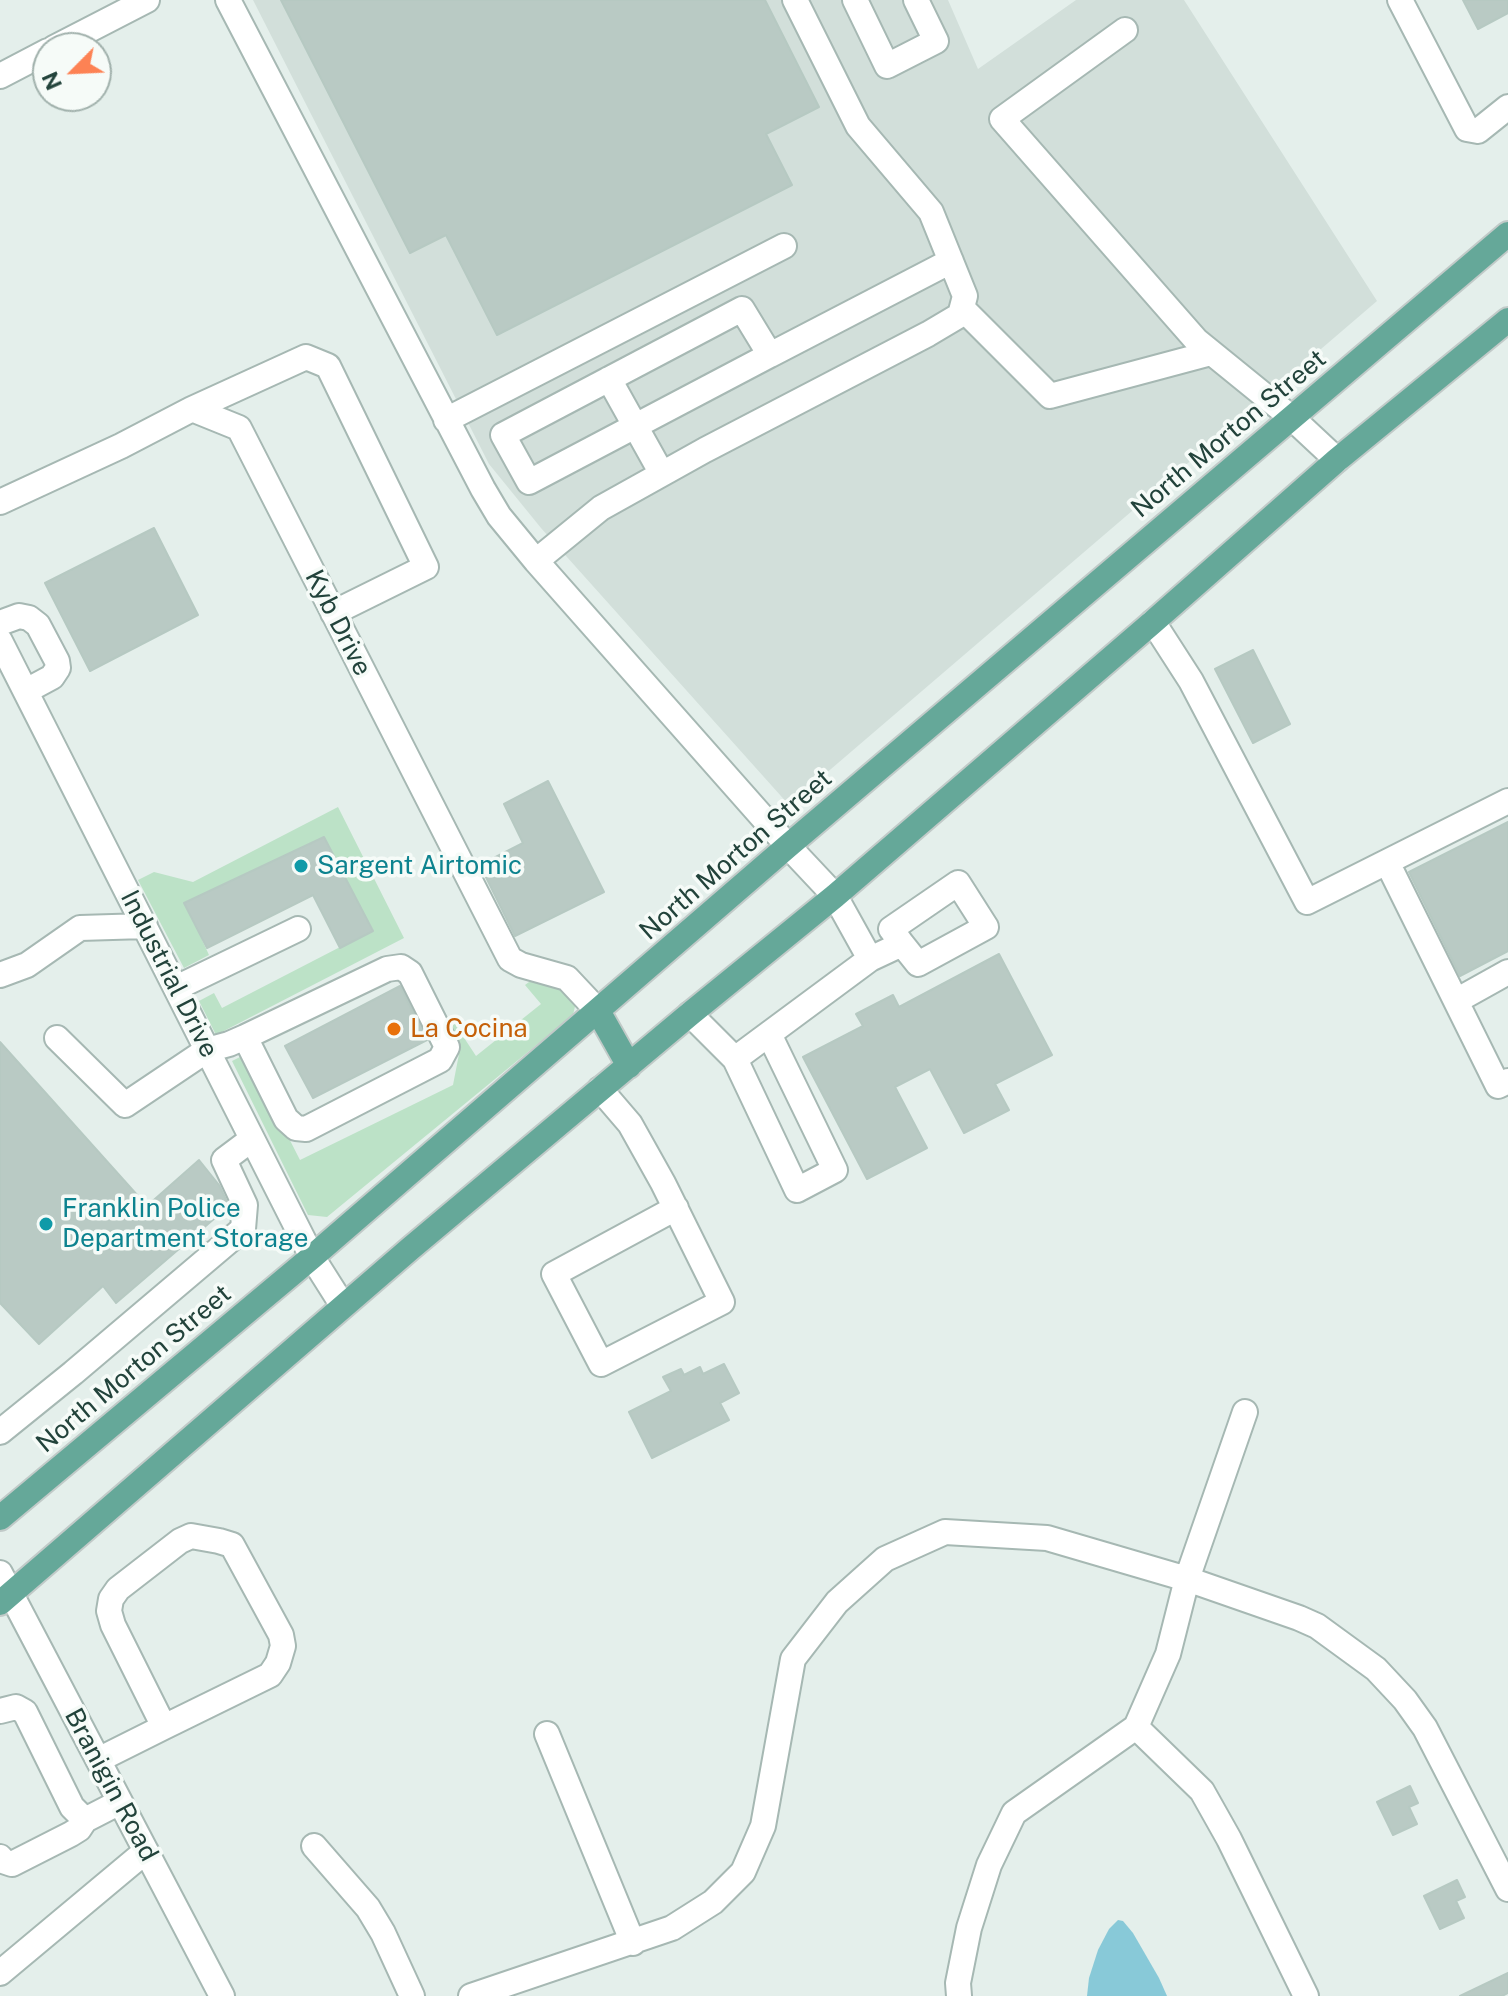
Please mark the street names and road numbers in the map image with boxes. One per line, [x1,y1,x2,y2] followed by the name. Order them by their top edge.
[1125,344,1333,524] street label: North Morton Street
[298,565,378,681] street label: Kyb Drive
[634,763,838,947] street label: North Morton Street
[113,885,225,1063] street label: Industrial Drive
[30,1279,238,1459] street label: North Morton Street
[58,1703,164,1867] street label: Branigin Road

